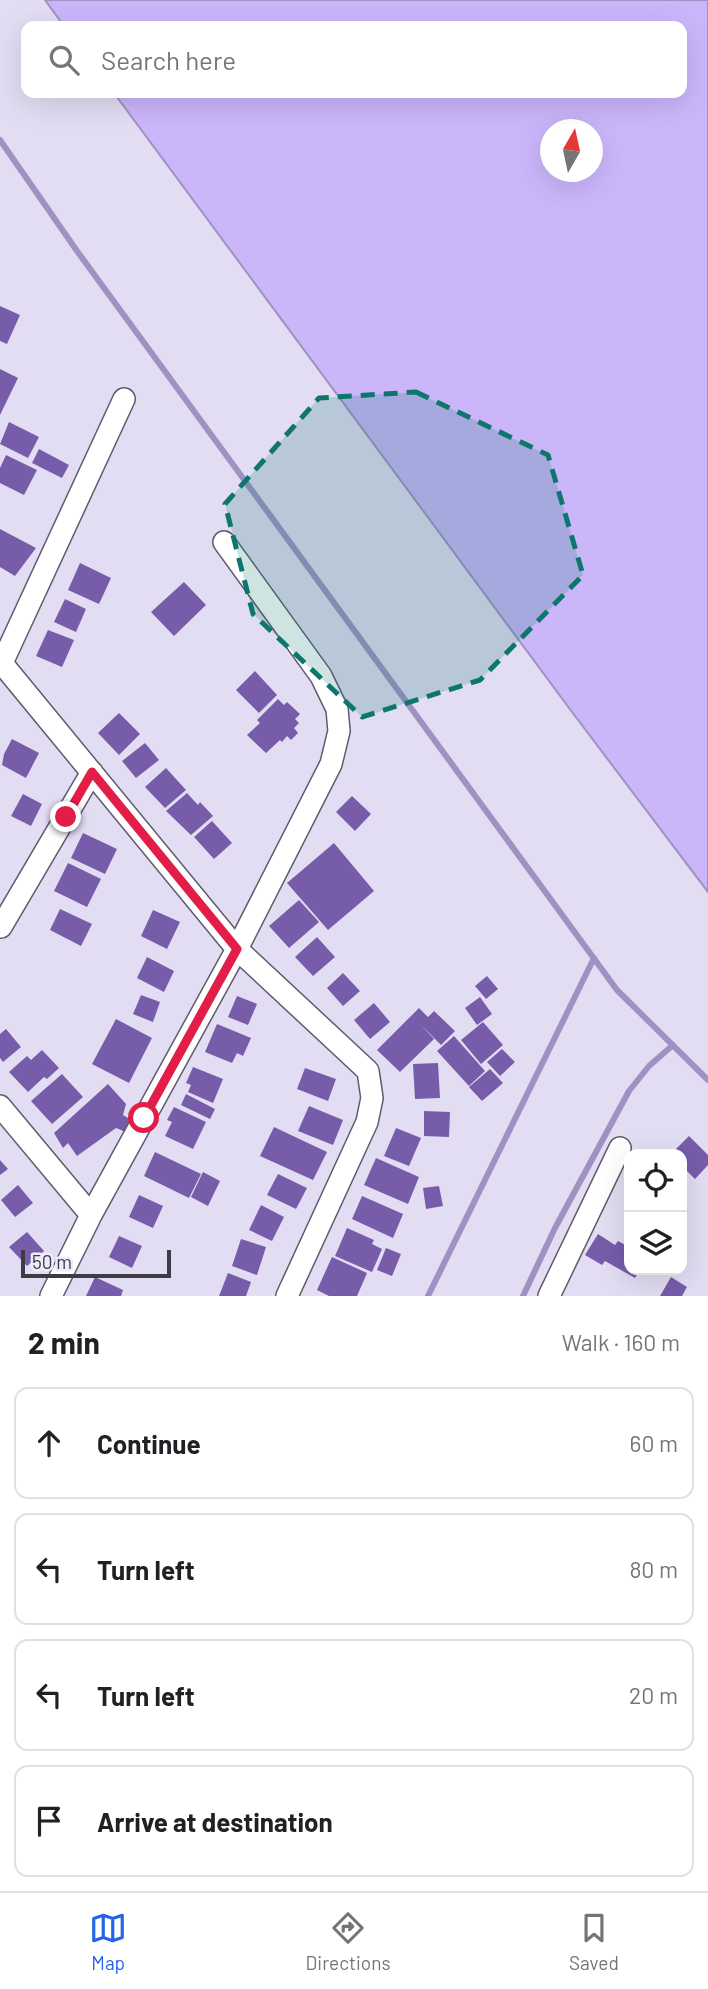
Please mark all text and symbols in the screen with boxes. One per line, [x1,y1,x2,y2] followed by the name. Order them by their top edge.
[21,21,687,98] search box
[45,41,83,79] icon: search
[101,44,236,75] text: Search here
[540,119,603,182] north arrow
[50,801,81,832] route end
[128,1102,159,1133] route start
[624,1149,687,1275] map controls
[624,1149,687,1212] button: locate
[624,1212,687,1275] button: layers
[21,1247,172,1279] scale bar
[32,1250,72,1273] text: 50 m
[28,1324,100,1360] text: 2 min
[562,1328,680,1356] text: Walk · 160 m
[30,1424,68,1462] icon: ahead
[97,1428,201,1459] text: Continue
[630,1429,678,1457] text: 60 m
[30,1550,68,1588] icon: left
[97,1554,195,1585] text: Turn left
[629,1555,678,1583] text: 80 m
[30,1676,68,1714] icon: left
[97,1680,195,1711] text: Turn left
[629,1681,678,1709] text: 20 m
[30,1802,68,1840] icon: arrive
[97,1806,333,1837] text: Arrive at destination
[89,1909,127,1974] tab: Map
[306,1909,391,1974] tab: Directions
[569,1909,619,1974] tab: Saved

